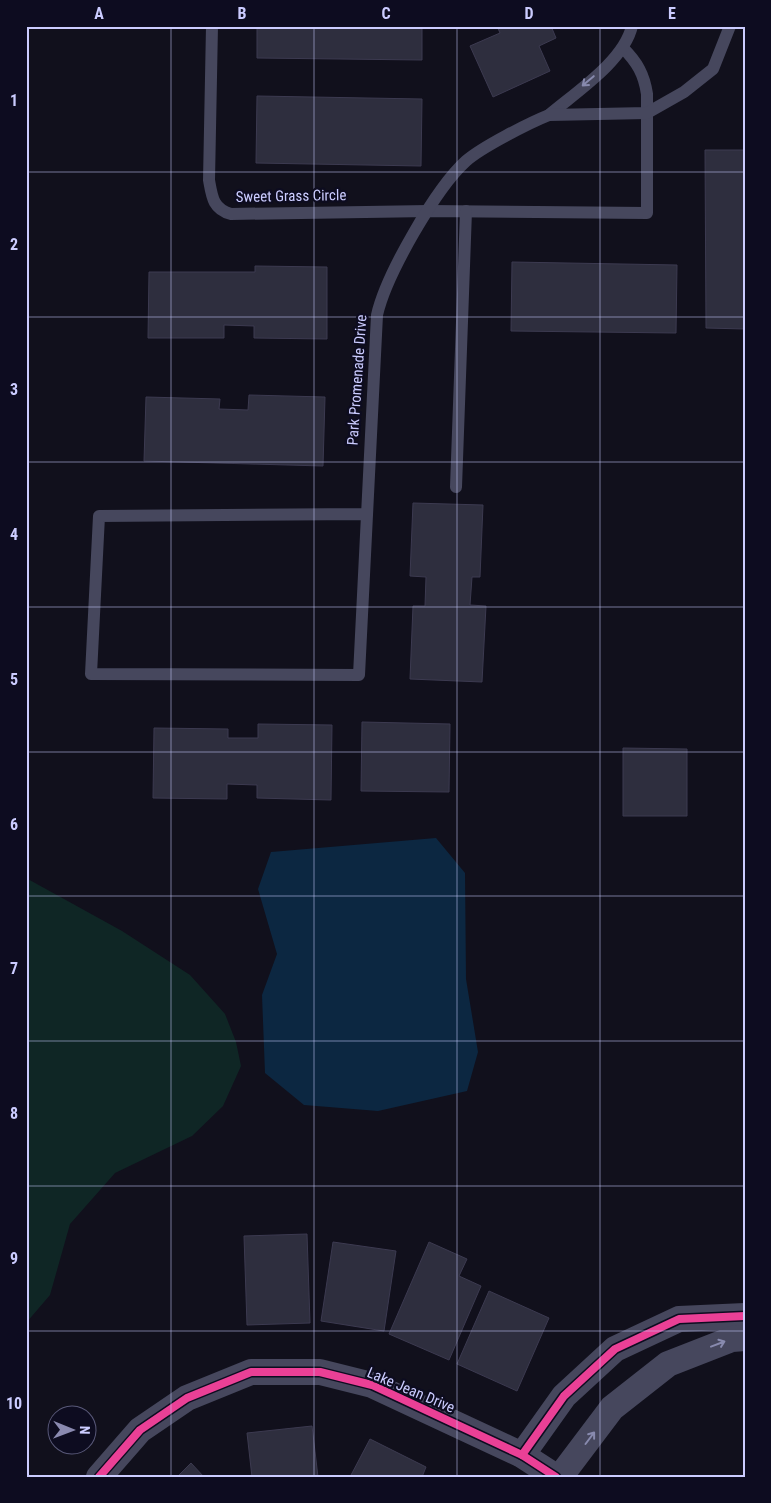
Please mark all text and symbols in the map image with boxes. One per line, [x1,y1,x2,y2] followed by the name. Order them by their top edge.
[94,4,104,23] text: A
[238,4,247,23] text: B
[381,4,391,23] text: C
[524,4,534,23] text: D
[668,4,676,23] text: E
[582,76,595,87] one-way arrow
[10,91,18,110] text: 1
[235,186,347,206] street label: Sweet Grass Circle
[10,235,18,254] text: 2
[343,314,371,446] street label: Park Promenade Drive
[10,380,18,399] text: 3
[10,525,18,544] text: 4
[10,670,18,689] text: 5
[10,815,18,834] text: 6
[10,959,18,978] text: 7
[10,1104,18,1123] text: 8
[10,1249,18,1268] text: 9
[710,1339,725,1349] one-way arrow
[364,1363,458,1417] street label: Lake Jean Drive
[6,1394,22,1413] text: 10
[48,1406,98,1456] north arrow
[77,1426,93,1435] text: N
[584,1432,595,1445] one-way arrow

